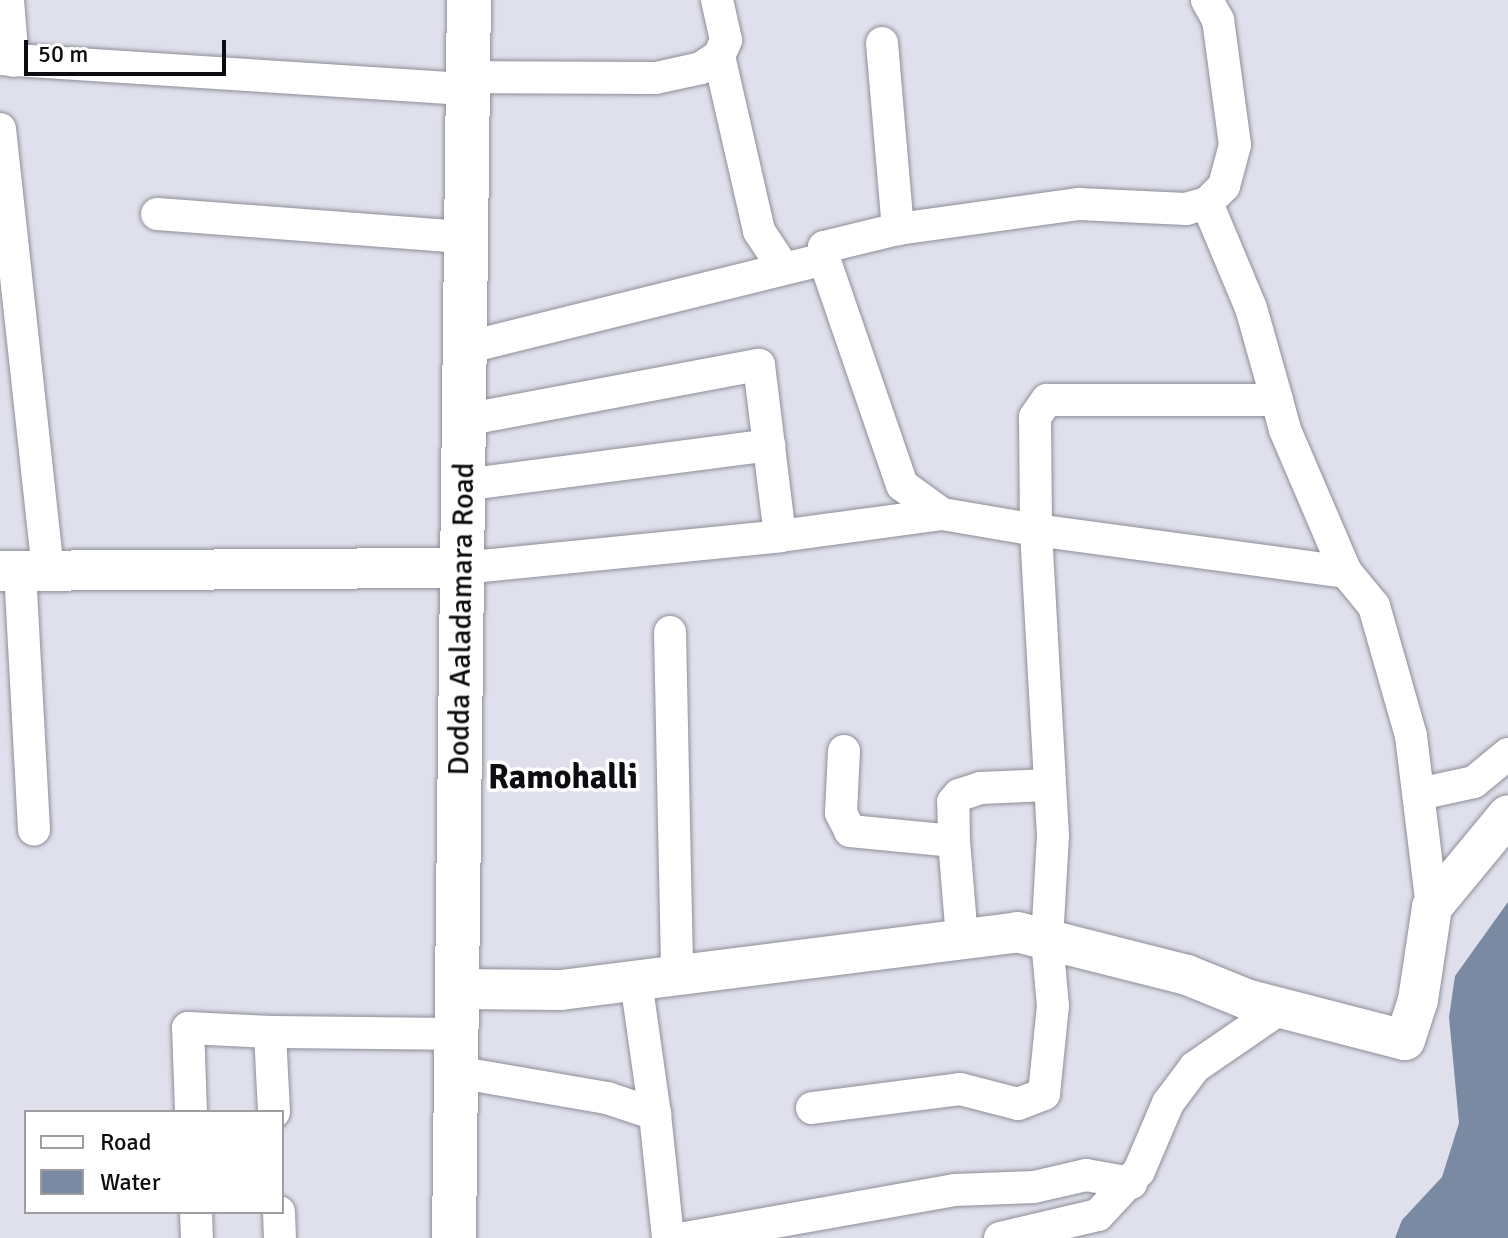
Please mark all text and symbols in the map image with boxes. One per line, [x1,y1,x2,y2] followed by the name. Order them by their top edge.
[28,24,230,74] scale bar
[38,39,88,69] text: 50 m
[441,462,483,776] street label: Dodda Aaladamara Road
[488,758,638,798] district label: Ramohalli
[24,1110,284,1214] legend
[100,1127,151,1157] text: Road
[100,1167,160,1197] text: Water

